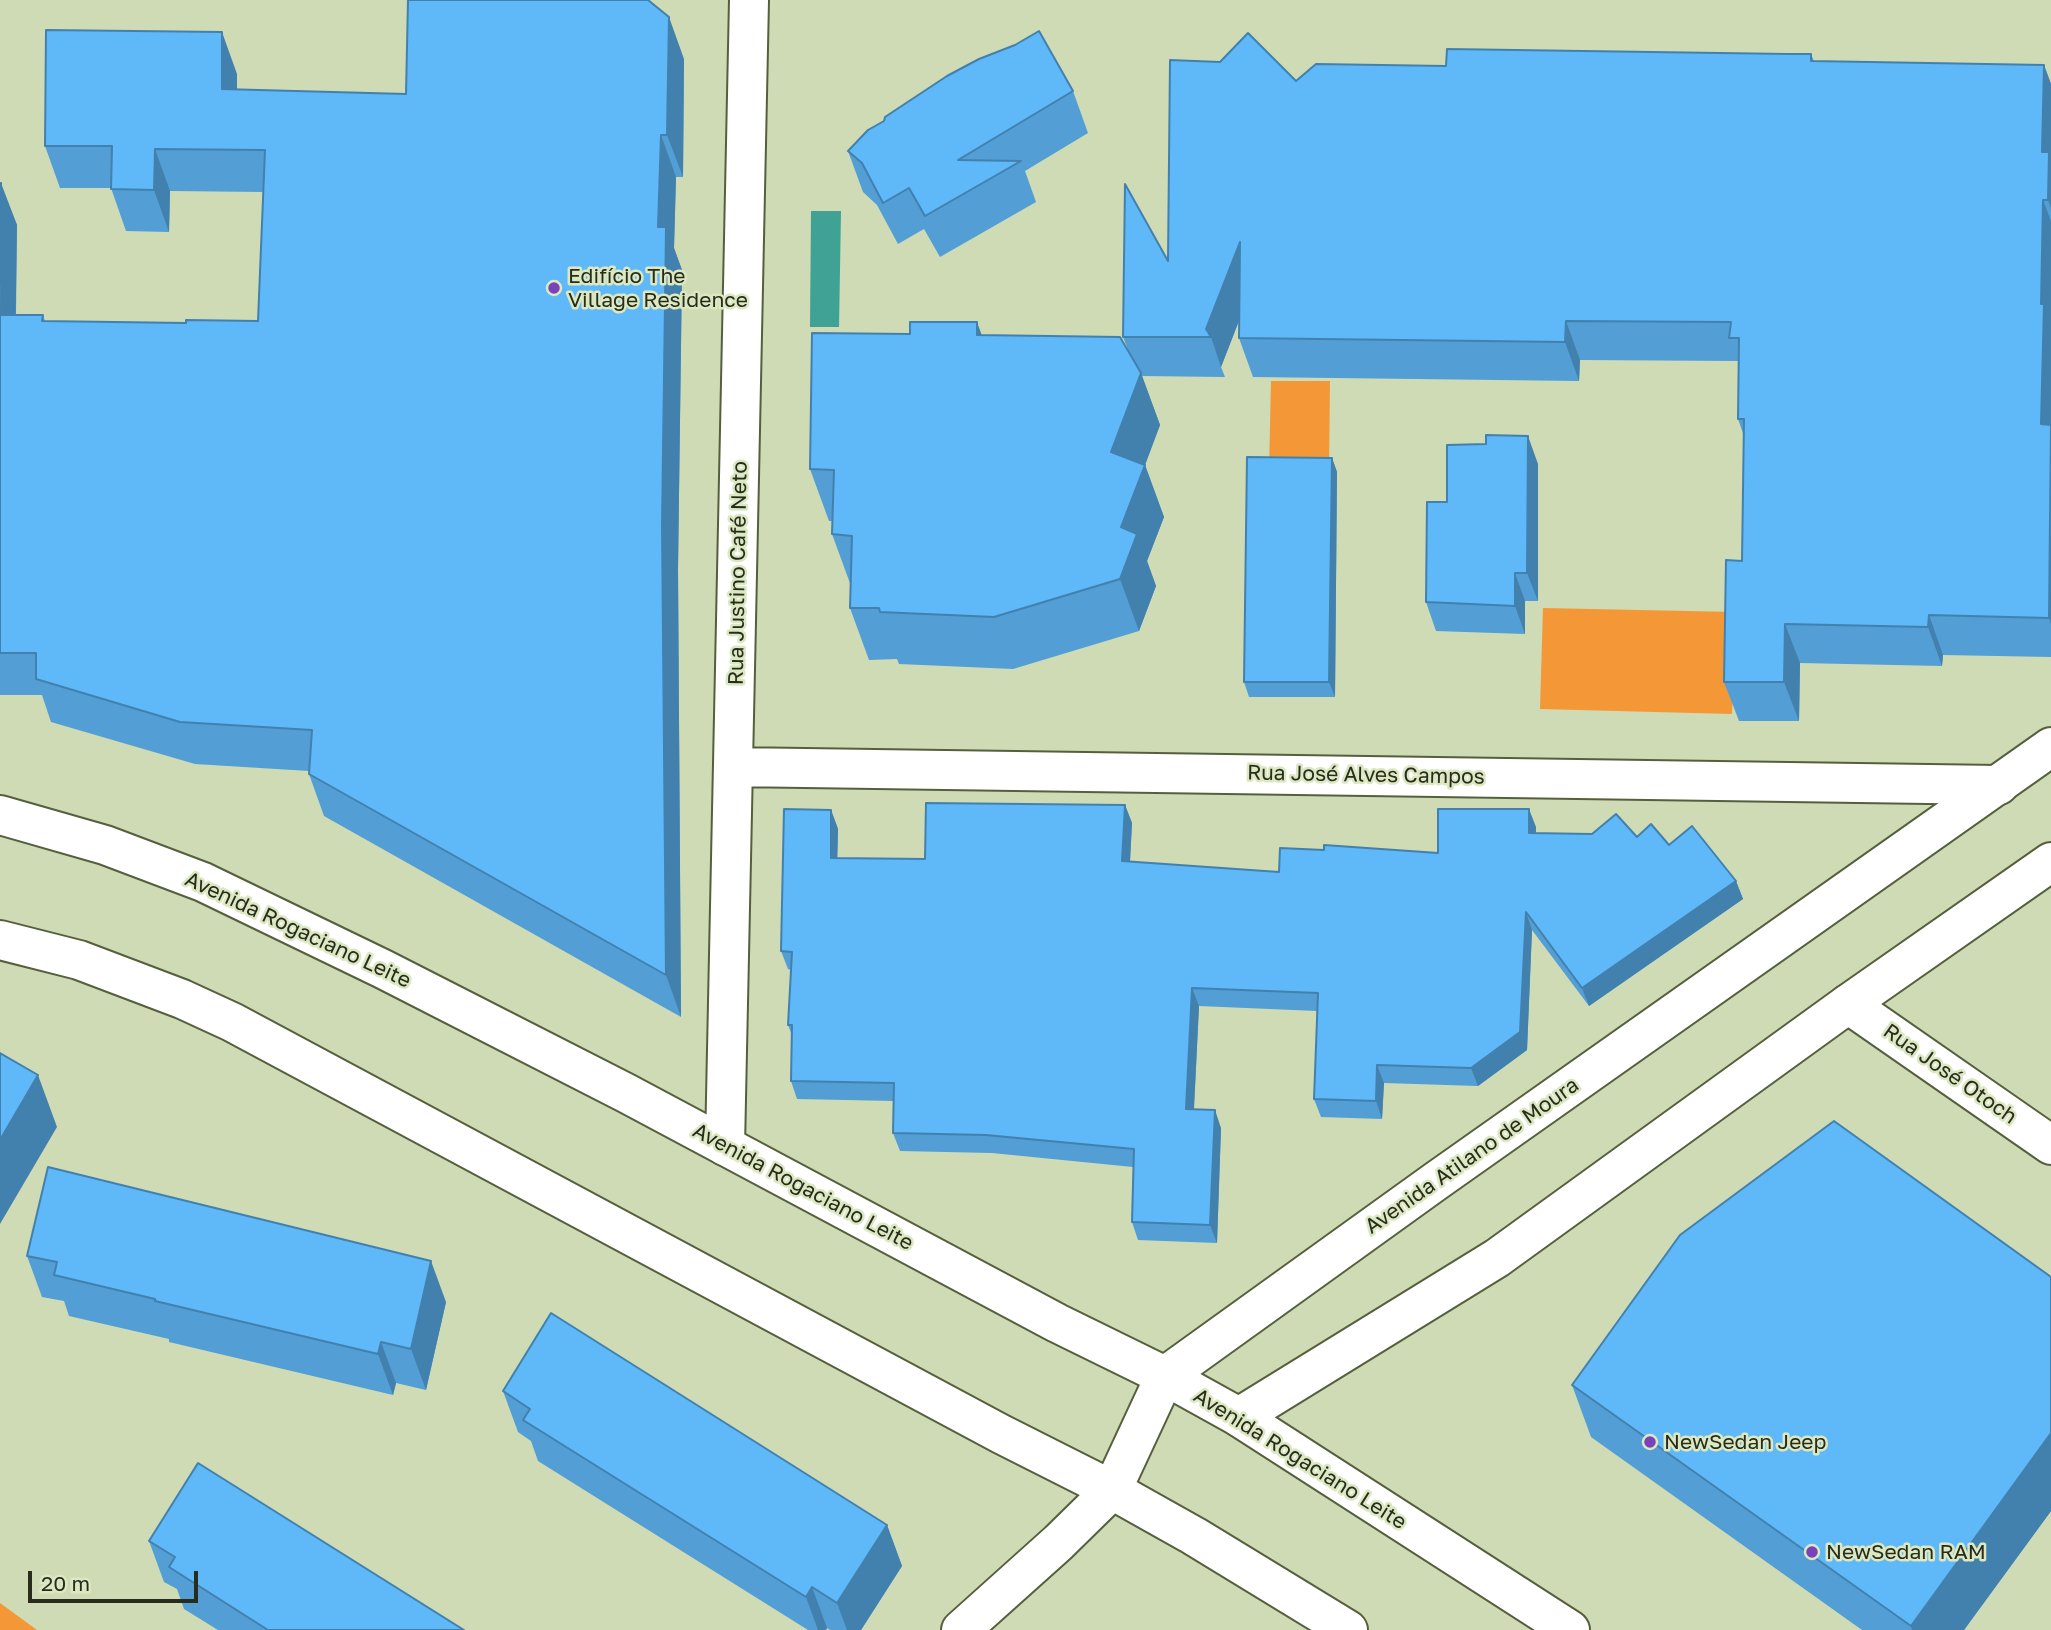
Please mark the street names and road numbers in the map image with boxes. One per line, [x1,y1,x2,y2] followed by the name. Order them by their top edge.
[723,461,753,685] street label: Rua Justino Café Neto
[1247,760,1485,790] street label: Rua José Alves Campos
[181,867,415,993] street label: Avenida Rogaciano Leite
[1878,1019,2022,1129] street label: Rua José Otoch
[1360,1073,1584,1239] street label: Avenida Atilano de Moura
[688,1118,918,1256] street label: Avenida Rogaciano Leite
[1189,1383,1411,1535] street label: Avenida Rogaciano Leite

